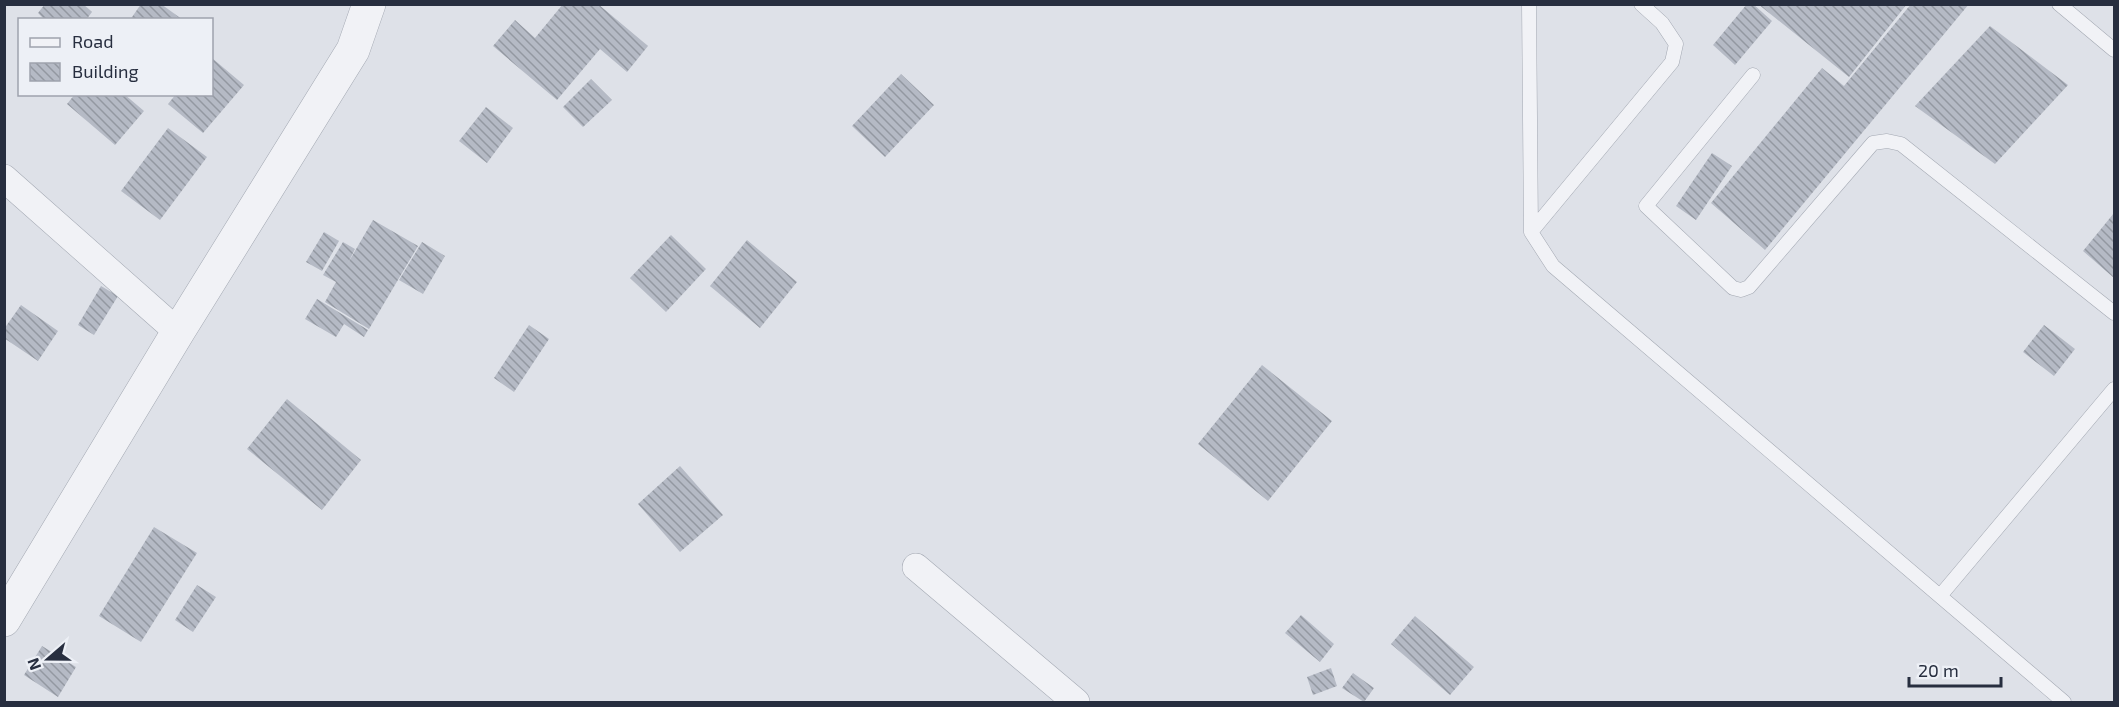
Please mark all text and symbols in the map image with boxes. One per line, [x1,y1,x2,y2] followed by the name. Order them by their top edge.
[18,18,213,96] legend
[72,30,113,52] text: Road
[72,60,139,82] text: Building
[18,629,78,689] north arrow
[1909,650,2000,688] scale bar
[23,656,44,673] text: N
[1918,659,1959,681] text: 20 m

